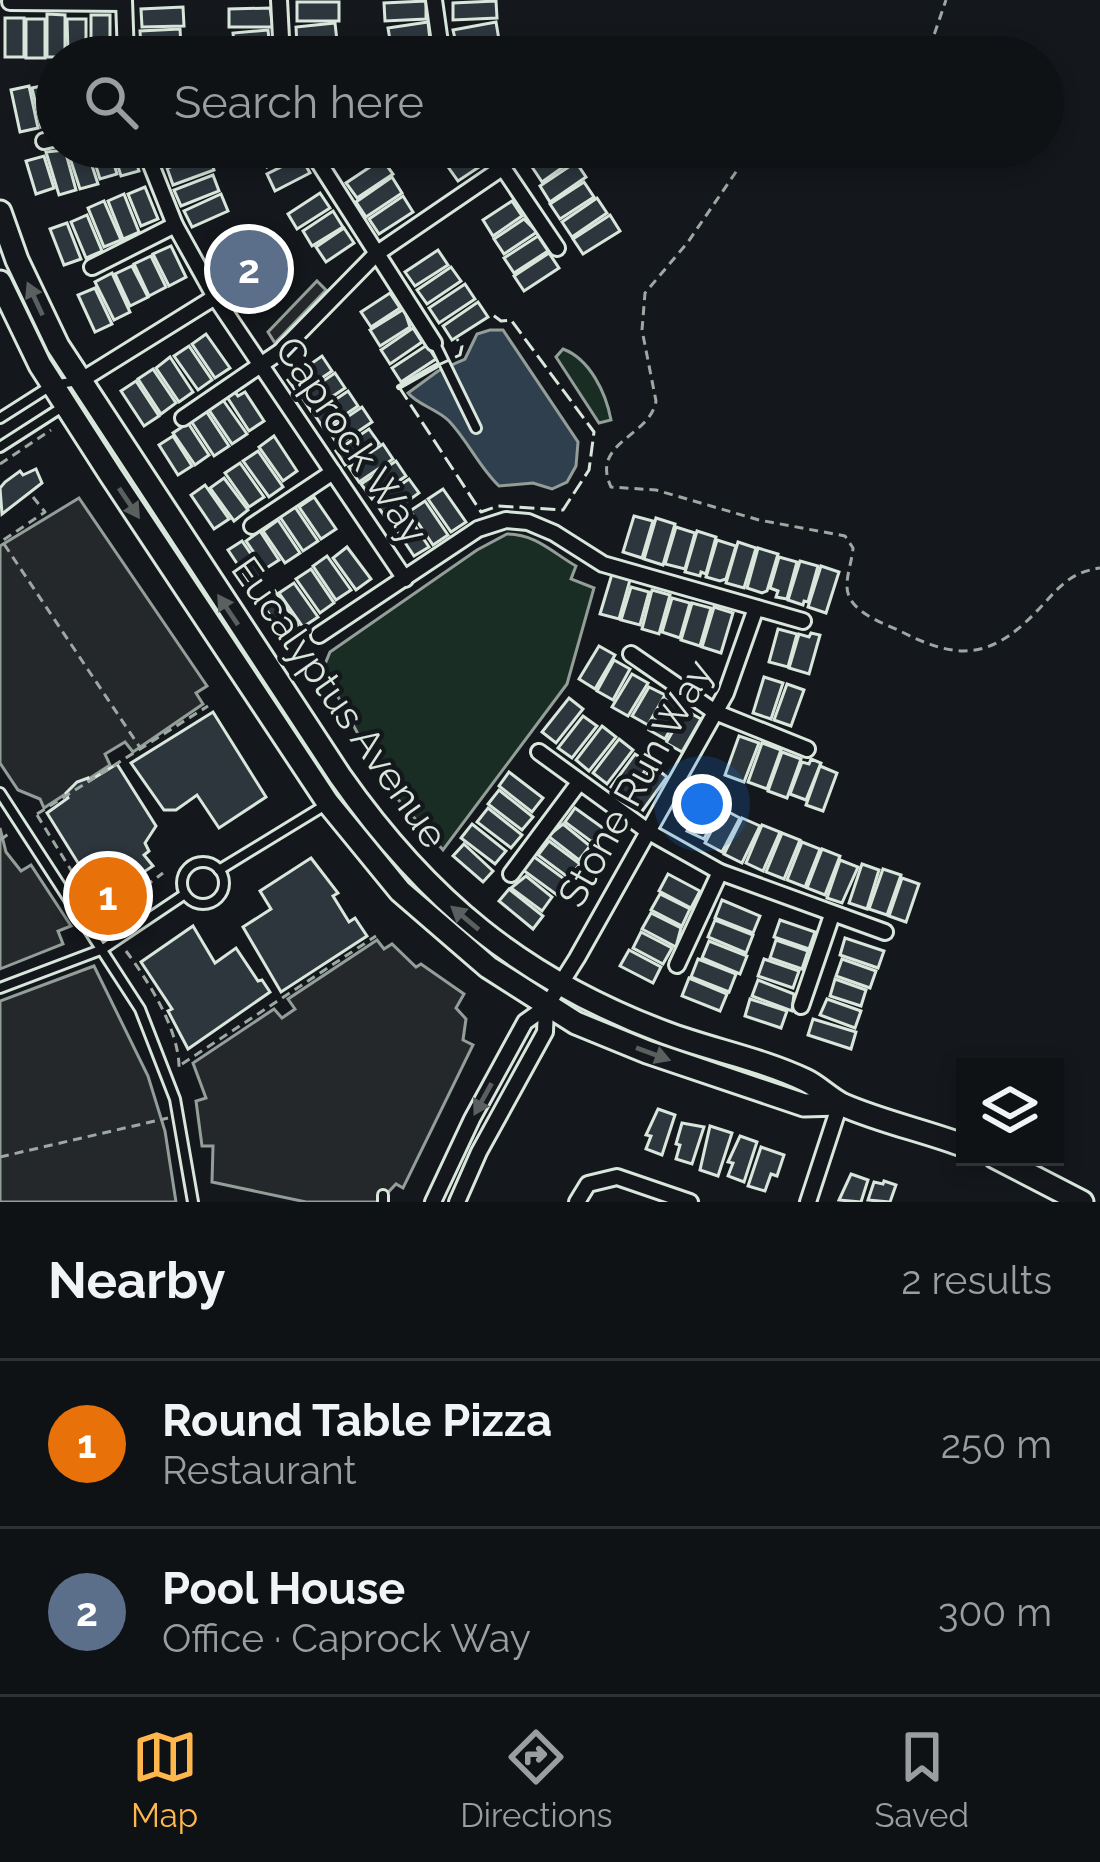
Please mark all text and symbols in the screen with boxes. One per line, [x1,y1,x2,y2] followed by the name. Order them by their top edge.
[36,36,1064,168] search box
[78,69,144,135] icon: search
[174,76,424,129] text: Search here
[210,224,288,314] pin: 2
[25,281,45,316] one-way arrow
[266,328,438,552] street label: Caprock Way
[117,487,139,520] one-way arrow
[222,548,458,856] street label: Eucalyptus Avenue
[218,593,240,626] one-way arrow
[548,652,722,914] street label: Stone Run Way
[672,774,732,834] your location
[69,851,147,941] pin: 1
[450,905,480,931] one-way arrow
[635,1046,671,1064] one-way arrow
[956,1058,1064,1166] map controls
[956,1058,1064,1166] button: layers
[473,1083,494,1116] one-way arrow
[48,1250,225,1310] text: Nearby
[901,1257,1052,1303] text: 2 results
[162,1394,552,1447] text: Round Table Pizza
[77,1421,97,1467] text: 1
[941,1421,1052,1467] text: 250 m
[162,1447,357,1493] text: Restaurant
[162,1562,405,1615] text: Pool House
[76,1589,98,1635] text: 2
[938,1589,1052,1635] text: 300 m
[162,1615,531,1661] text: Office · Caprock Way
[131,1724,198,1835] tab: Map
[460,1724,613,1835] tab: Directions
[875,1724,969,1835] tab: Saved

